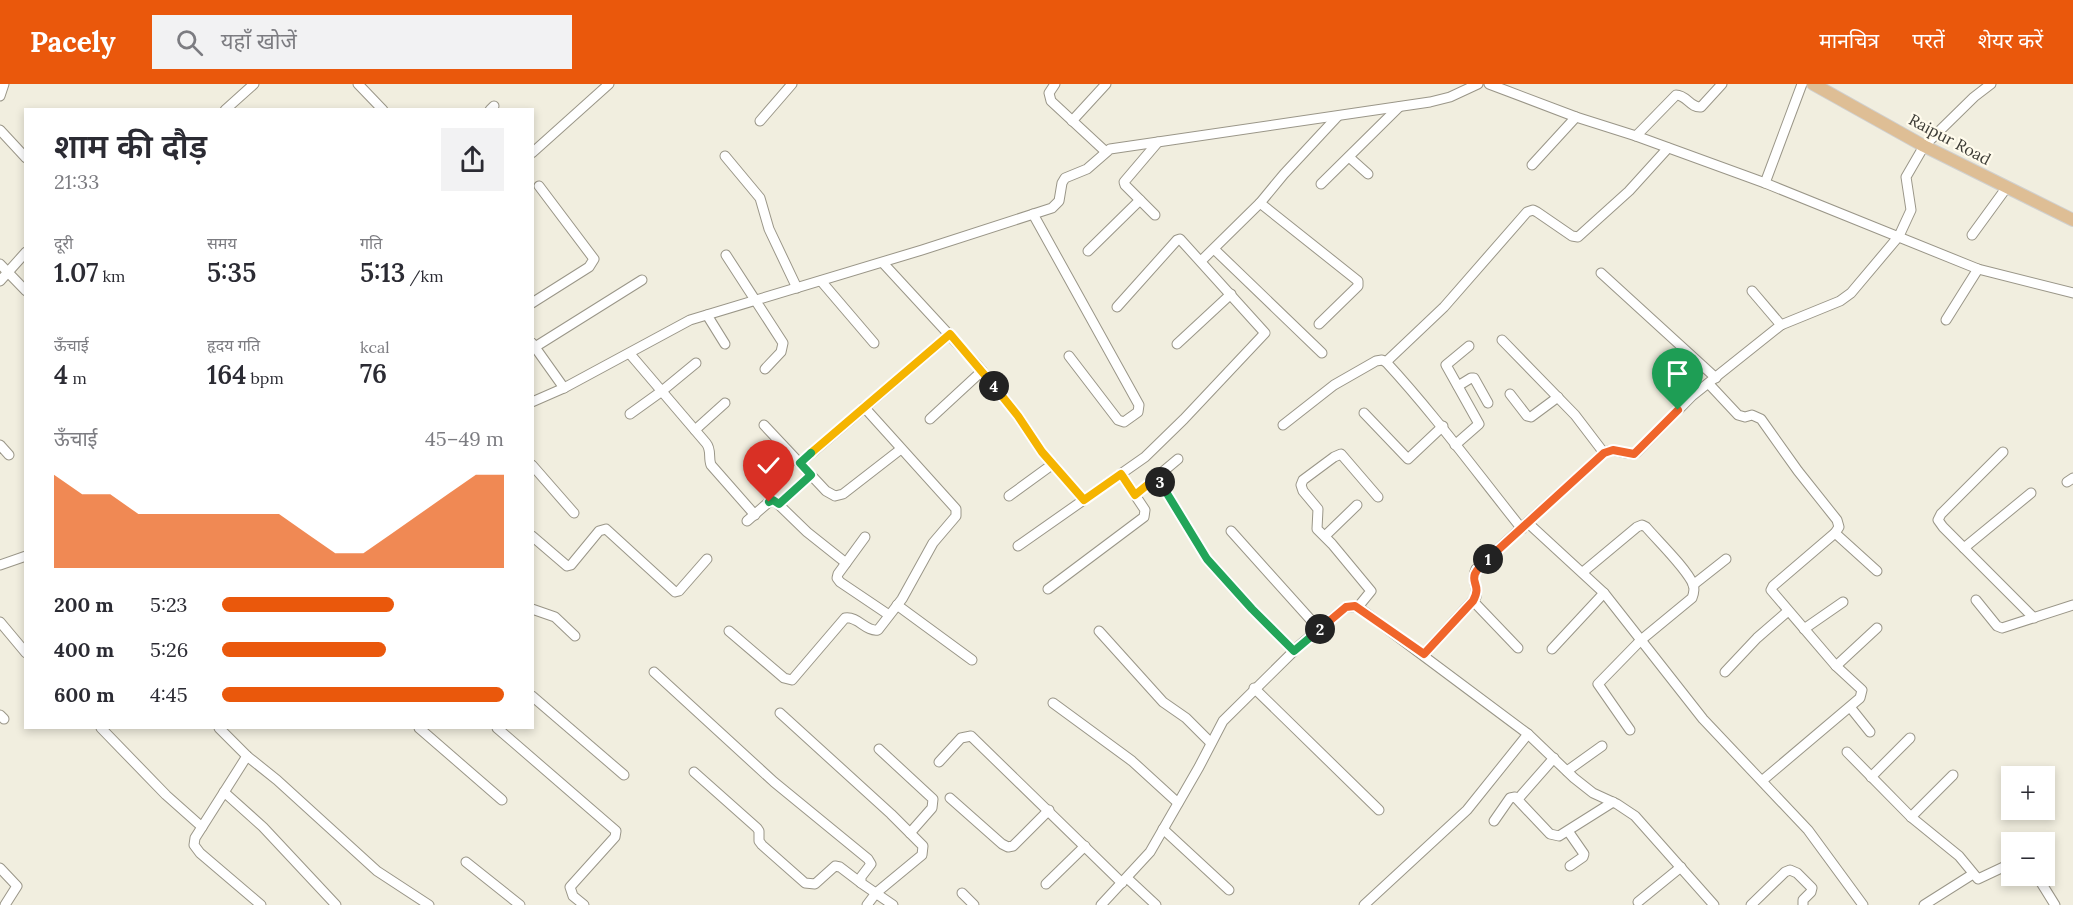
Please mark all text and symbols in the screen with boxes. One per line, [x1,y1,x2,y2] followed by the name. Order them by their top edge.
[152,15,572,69] search box
[30,24,116,60] text: Pacely
[173,26,206,59] icon: search
[221,27,297,55] text: यहाँ खोजें
[1819,27,1879,54] text: मानचित्र
[1912,27,1945,54] text: परतें
[1978,27,2043,54] text: शेयर करें
[1905,109,1995,169] street label: Raipur Road
[54,125,207,167] text: शाम की दौड़
[441,128,504,191] button: share
[54,169,99,194] text: 21:33
[54,233,73,253] text: दूरी
[207,233,237,253] text: समय
[360,233,382,253] text: गति
[54,256,98,289] text: 1.07
[207,256,256,289] text: 5:35
[360,256,405,289] text: 5:13
[98,266,125,286] text: km
[405,266,443,286] text: /km
[54,335,89,355] text: ऊँचाई
[207,335,260,355] text: हृदय गति
[360,337,390,357] text: kcal
[1652,348,1703,410] pin
[360,357,387,390] text: 76
[1661,357,1694,390] icon: arrive
[54,358,68,391] text: 4
[207,358,246,391] text: 164
[68,368,87,388] text: m
[246,368,284,388] text: bpm
[979,371,1009,401] pin: 4
[990,376,998,396] text: 4
[54,426,97,451] text: ऊँचाई
[425,426,504,451] text: 45–49 m
[743,440,794,502] pin
[752,449,785,482] icon: check
[1145,467,1175,497] pin: 3
[1156,472,1164,492] text: 3
[1473,544,1503,574] pin: 1
[1485,549,1491,569] text: 1
[54,592,114,617] text: 200 m
[150,592,187,617] text: 5:23
[1305,614,1335,644] pin: 2
[1316,619,1324,639] text: 2
[54,637,114,662] text: 400 m
[150,637,188,662] text: 5:26
[54,682,115,707] text: 600 m
[150,682,188,707] text: 4:45
[2001,766,2055,886] map controls
[2001,766,2055,820] button: +
[2001,832,2055,886] button: −

